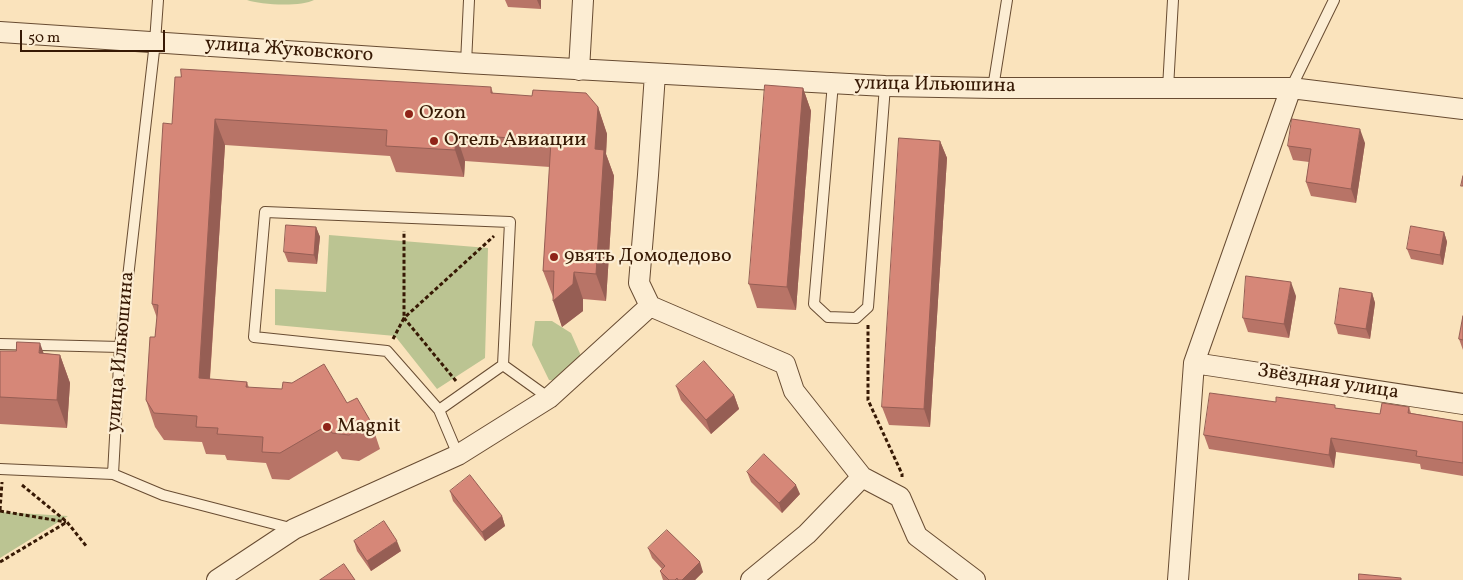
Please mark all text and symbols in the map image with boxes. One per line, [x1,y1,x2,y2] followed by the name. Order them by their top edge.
[22,20,168,52] scale bar
[28,28,60,49] text: 50 m
[204,33,374,69] street label: улица Жуковского
[854,73,1016,99] street label: улица Ильюшина
[419,102,466,126] place label: Ozon
[403,108,415,120] marker: Ozon
[444,129,586,153] place label: Отель Авиации
[428,135,440,147] marker: Отель Авиации
[564,245,732,269] place label: 9вять Домодедово
[548,251,560,263] marker: 9вять Домодедово
[103,271,141,433] street label: улица Ильюшина
[1255,360,1401,406] street label: Звёздная улица
[337,415,401,439] place label: Magnit
[321,421,333,433] marker: Magnit

